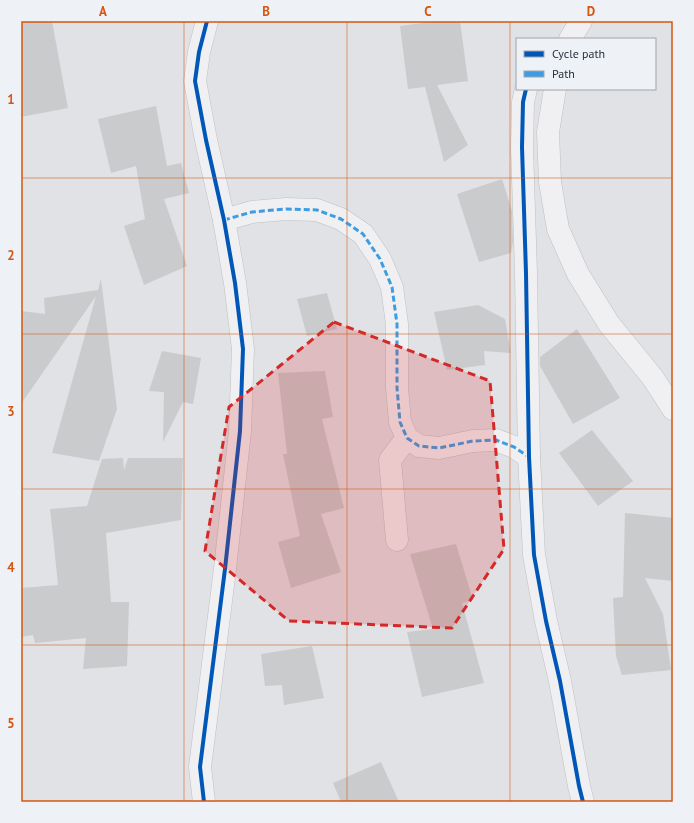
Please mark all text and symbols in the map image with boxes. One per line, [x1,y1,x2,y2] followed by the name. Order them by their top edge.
[99,3,107,20] text: A
[262,3,270,20] text: B
[424,3,432,20] text: C
[587,3,595,20] text: D
[516,38,656,90] legend
[552,46,605,61] text: Cycle path
[552,66,575,81] text: Path
[7,91,15,108] text: 1
[7,247,15,264] text: 2
[7,403,15,420] text: 3
[7,559,15,576] text: 4
[7,715,15,732] text: 5

